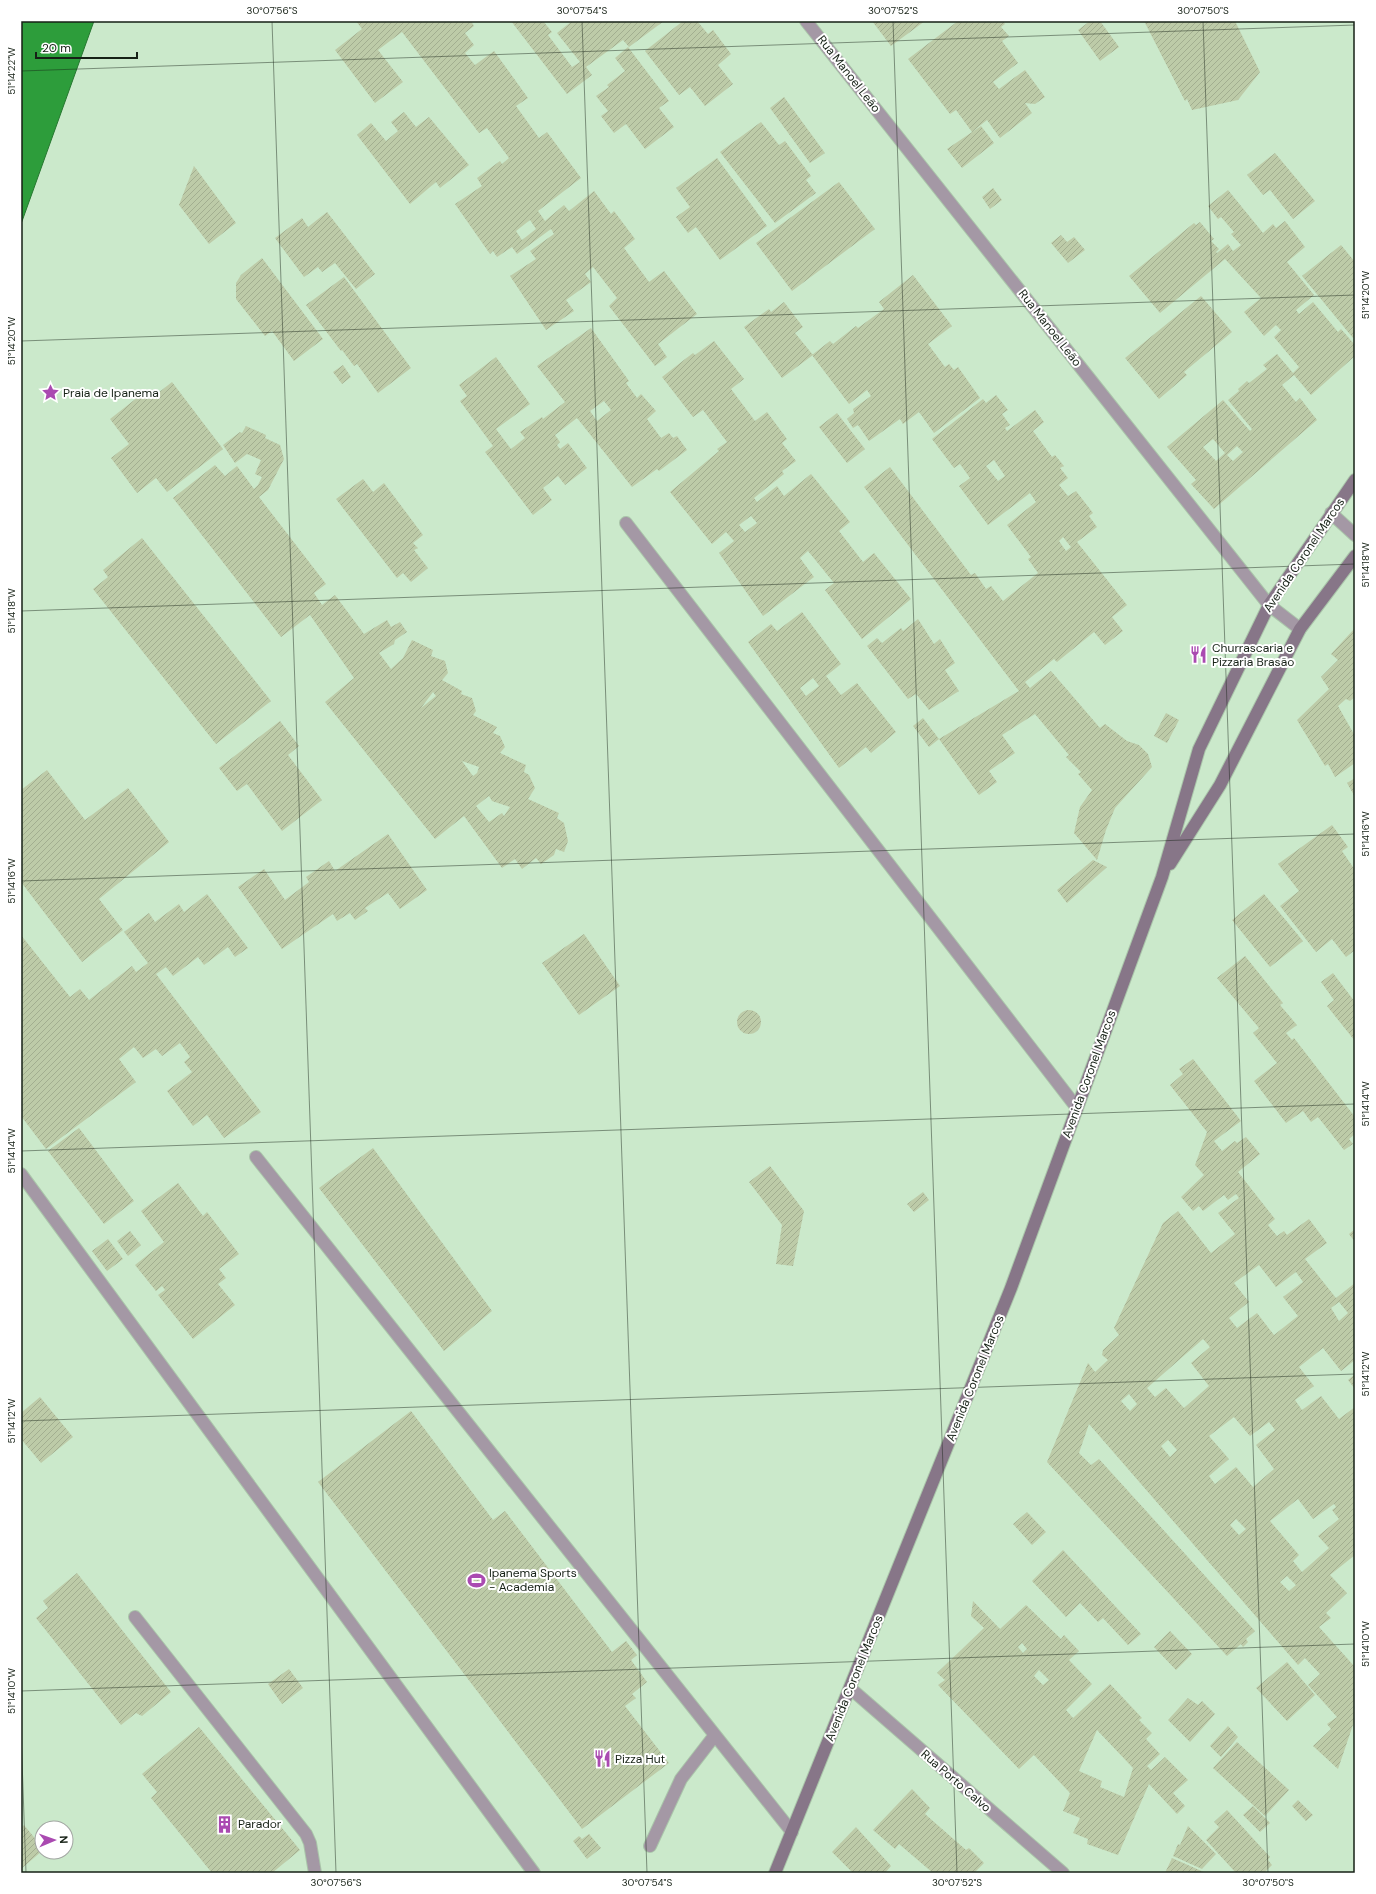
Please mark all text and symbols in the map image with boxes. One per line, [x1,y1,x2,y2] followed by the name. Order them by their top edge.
[247,4,298,17] text: 30°07'56"S
[557,4,608,17] text: 30°07'54"S
[868,4,918,17] text: 30°07'52"S
[1177,4,1229,17] text: 30°07'50"S
[814,32,884,116] street label: Rua Manoel Leão
[36,34,137,60] scale bar
[42,40,71,56] text: 20 m
[5,47,18,95] text: 51°14'22"W
[1359,270,1372,319] text: 51°14'20"W
[1015,286,1085,370] street label: Rua Manoel Leão
[5,316,18,365] text: 51°14'20"W
[40,383,60,403] place icon: Praia de Ipanema
[63,385,159,401] place label: Praia de Ipanema
[1260,495,1348,615] street label: Avenida Coronel Marcos
[1359,542,1372,588] text: 51°14'18"W
[5,588,18,634] text: 51°14'18"W
[1212,640,1294,670] place label: Churrascaria e Pizzaria Brasão
[1189,645,1209,665] restaurant icon: Churrascaria e Pizzaria Brasão
[1359,811,1372,857] text: 51°14'16"W
[5,858,18,904] text: 51°14'16"W
[1058,1008,1120,1140] street label: Avenida Coronel Marcos
[1359,1081,1372,1127] text: 51°14'14"W
[5,1128,18,1174] text: 51°14'14"W
[942,1313,1008,1443] street label: Avenida Coronel Marcos
[1359,1351,1372,1396] text: 51°14'12"W
[5,1398,18,1443] text: 51°14'12"W
[489,1565,577,1595] place label: Ipanema Sports - Academia
[466,1570,486,1590] sports icon: Ipanema Sports - Academia
[821,1613,887,1743] street label: Avenida Coronel Marcos
[1359,1621,1372,1667] text: 51°14'10"W
[5,1668,18,1714] text: 51°14'10"W
[918,1746,994,1816] street label: Rua Porto Calvo
[592,1749,612,1769] restaurant icon: Pizza Hut
[615,1751,666,1767] place label: Pizza Hut
[215,1814,235,1834] building icon: Parador
[238,1816,282,1832] place label: Parador
[34,1820,74,1860] north arrow
[57,1835,71,1844] text: N
[311,1876,362,1889] text: 30°07'56"S
[622,1876,673,1889] text: 30°07'54"S
[932,1876,982,1889] text: 30°07'52"S
[1242,1876,1294,1889] text: 30°07'50"S

